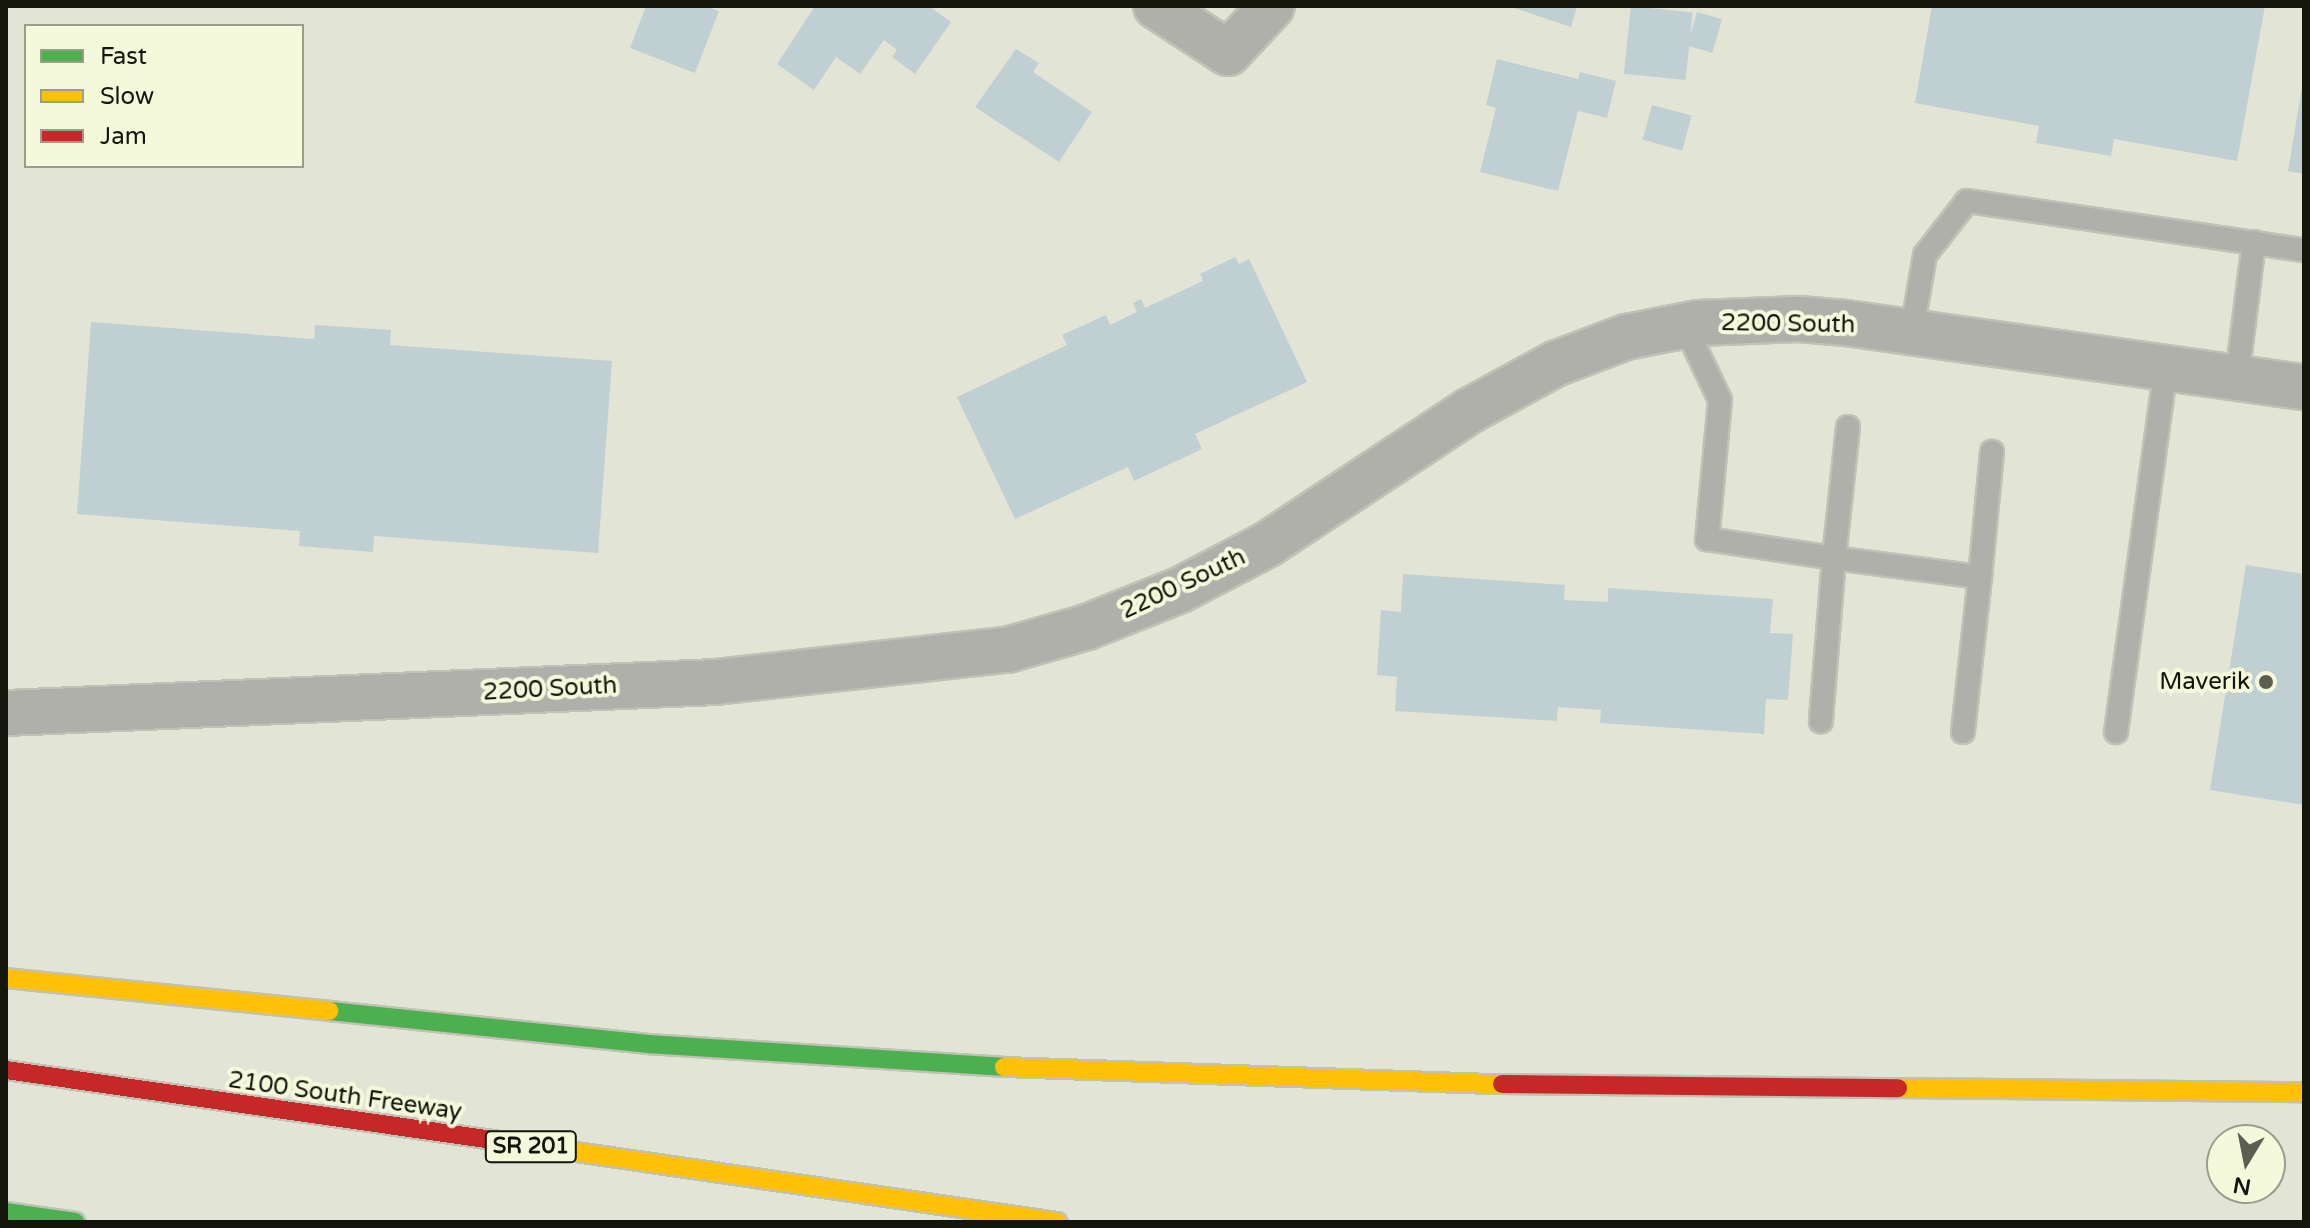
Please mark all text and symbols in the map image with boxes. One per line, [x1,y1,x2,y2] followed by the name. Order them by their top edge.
[24,24,304,168] legend
[100,42,147,71] text: Fast
[100,82,154,111] text: Slow
[100,122,147,151] text: Jam
[1721,308,1855,340] street label: 2200 South
[1116,543,1250,625] street label: 2200 South
[2159,668,2250,696] place label: Maverik
[482,671,618,707] street label: 2200 South
[2257,673,2275,691] marker: Maverik
[226,1065,464,1127] street label: 2100 South Freeway
[2206,1124,2286,1204] north arrow
[483,1129,579,1165] road number: SR 201
[2231,1171,2253,1200] text: N

